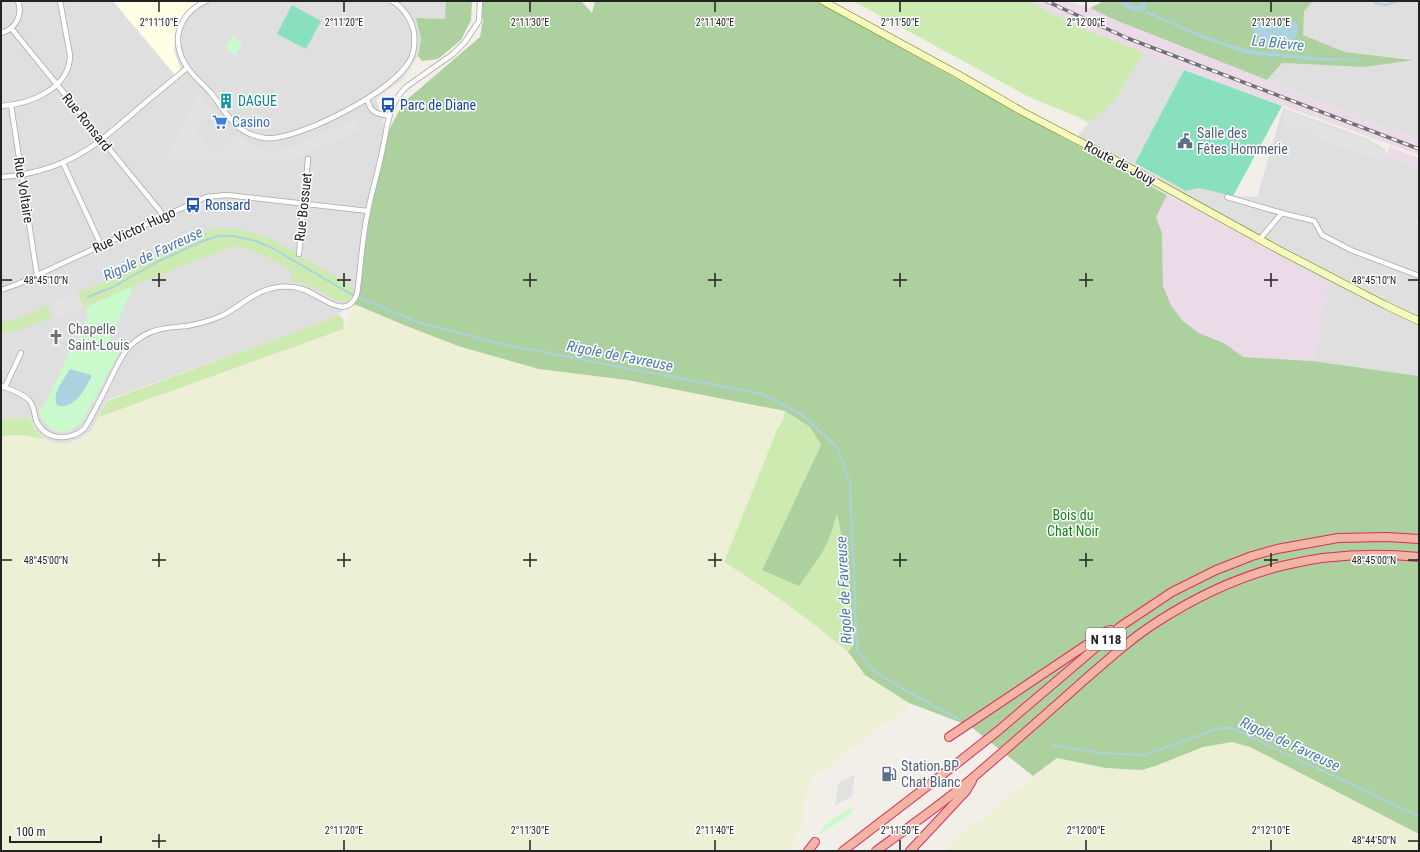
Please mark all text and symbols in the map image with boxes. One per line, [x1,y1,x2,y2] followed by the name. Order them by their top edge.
[140,17,178,28] text: 2°11'10"E
[325,17,363,28] text: 2°11'20"E
[511,17,549,28] text: 2°11'30"E
[696,17,734,28] text: 2°11'40"E
[881,17,919,28] text: 2°11'50"E
[1067,17,1105,28] text: 2°12'00"E
[1252,17,1290,28] text: 2°12'10"E
[1251,31,1305,55] water label: La Bièvre
[59,90,115,154] street label: Rue Ronsard
[217,92,235,110] building icon: DAGUE
[238,93,277,109] place label: DAGUE
[379,96,397,114] bus stop icon: Parc de Diane
[400,97,477,113] place label: Parc de Diane
[211,113,229,131] supermarket icon: Casino
[232,114,270,130] place label: Casino
[1197,125,1288,157] place label: Salle des Fêtes Hommerie
[1176,132,1194,150] public building icon: Salle des Fêtes Hommerie
[1082,138,1158,189] street label: Route de Jouy
[11,156,37,225] street label: Rue Voltaire
[291,172,315,242] street label: Rue Bossuet
[184,196,202,214] bus stop icon: Ronsard
[205,197,250,213] place label: Ronsard
[90,204,178,256] street label: Rue Victor Hugo
[100,223,206,285] water label: Rigole de Favreuse
[24,275,68,286] text: 48°45'10"N
[1352,275,1396,286] text: 48°45'10"N
[68,321,130,353] place label: Chapelle Saint-Louis
[47,328,65,346] church icon: Chapelle Saint-Louis
[565,337,675,375] water label: Rigole de Favreuse
[1047,507,1099,539] park label: Bois du Chat Noir
[832,535,856,644] water label: Rigole de Favreuse
[24,555,68,566] text: 48°45'00"N
[1352,555,1396,566] text: 48°45'00"N
[1086,628,1126,650] road number: N 118
[1237,713,1343,775] water label: Rigole de Favreuse
[901,758,961,790] place label: Station BP Chat Blanc
[880,765,898,783] fuel station icon: Station BP Chat Blanc
[10,818,101,844] scale bar
[16,825,46,839] text: 100 m
[325,825,363,836] text: 2°11'20"E
[511,825,549,836] text: 2°11'30"E
[696,825,734,836] text: 2°11'40"E
[881,825,919,836] text: 2°11'50"E
[1067,825,1105,836] text: 2°12'00"E
[1252,825,1290,836] text: 2°12'10"E
[1352,835,1396,846] text: 48°44'50"N

